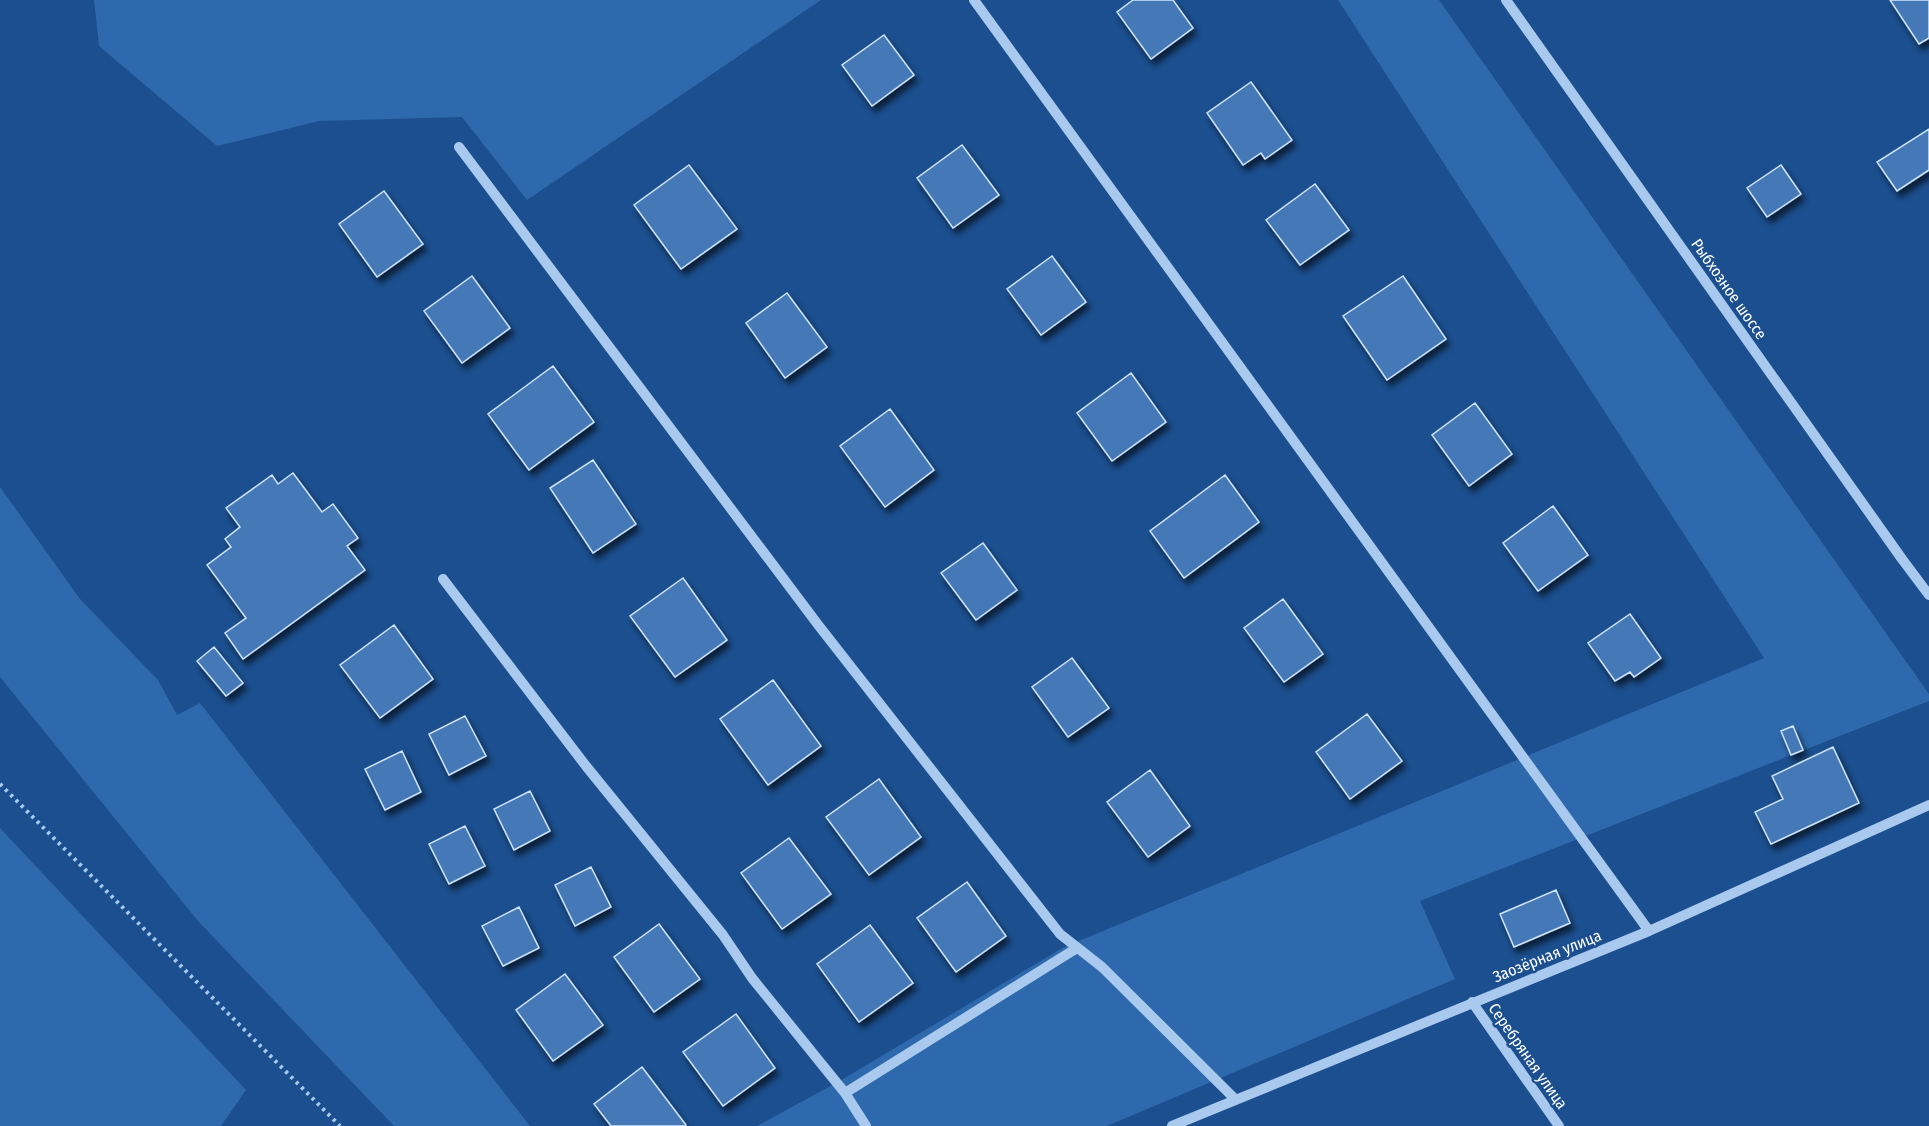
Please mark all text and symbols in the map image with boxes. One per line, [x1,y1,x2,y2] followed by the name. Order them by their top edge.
[1687,235,1771,343] street label: Рыбхозное шоссе
[1490,926,1604,986] street label: Заозёрная улица
[1484,999,1572,1113] street label: Серебряная улица

